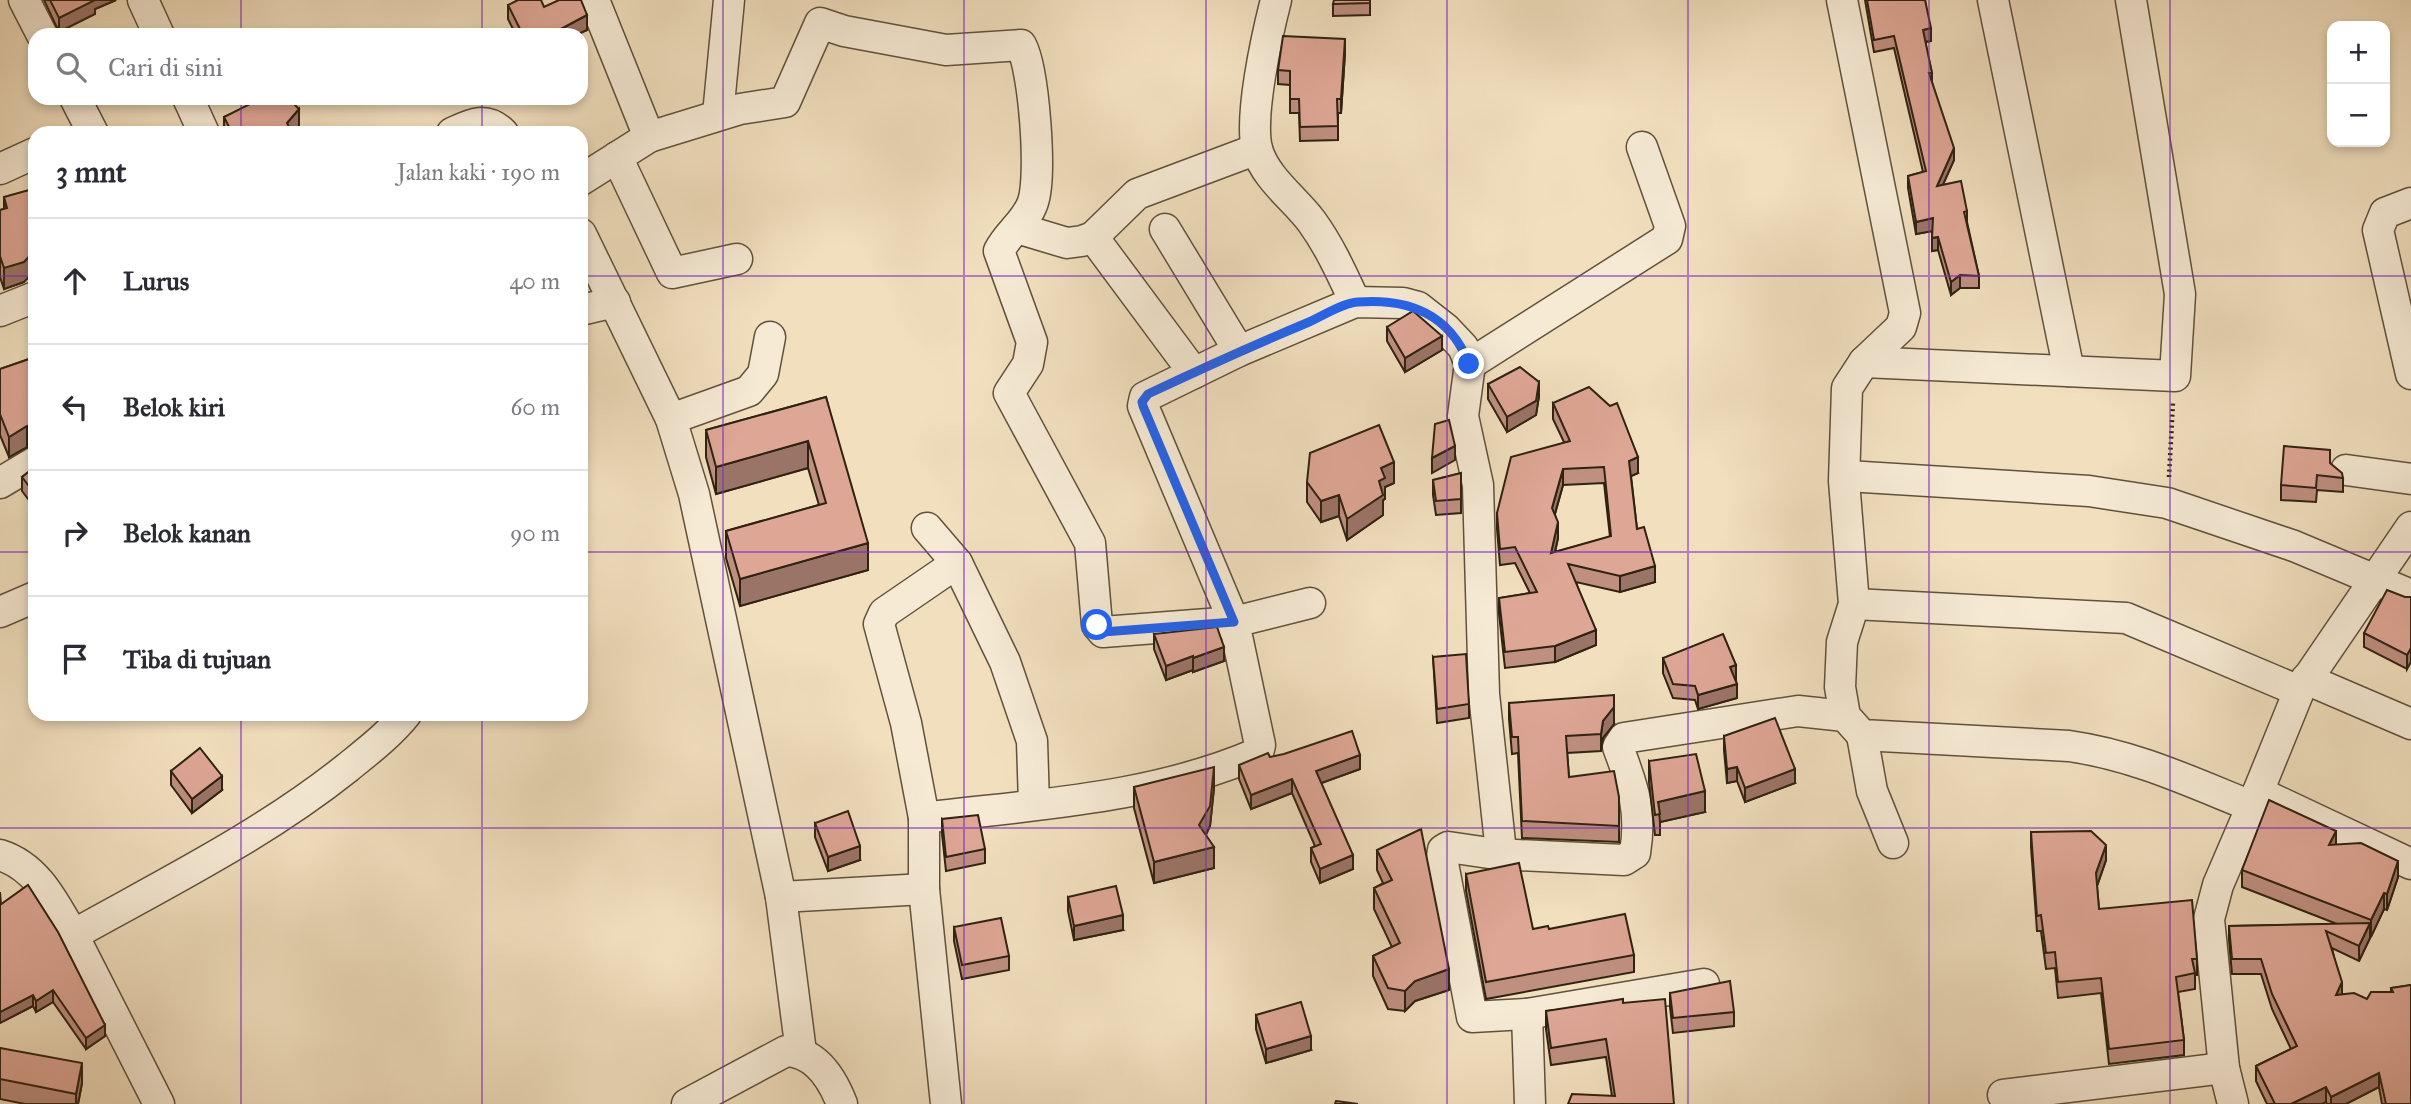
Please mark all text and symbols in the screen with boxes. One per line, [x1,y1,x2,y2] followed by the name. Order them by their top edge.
[2327,21,2390,147] map controls
[2327,21,2390,84] button: +
[28,28,588,105] search box
[52,48,90,86] icon: search
[108,51,223,83] text: Cari di sini
[2327,84,2390,147] button: −
[56,154,126,190] text: 3 mnt
[397,158,560,186] text: Jalan kaki · 190 m
[56,262,94,300] icon: ahead
[123,265,189,297] text: Lurus
[510,267,560,295] text: 40 m
[1453,348,1484,379] route end
[56,388,94,426] icon: left
[123,391,225,423] text: Belok kiri
[511,393,560,421] text: 60 m
[56,514,94,552] icon: right
[123,517,251,549] text: Belok kanan
[510,519,560,547] text: 90 m
[1081,609,1112,640] route start
[56,640,94,678] icon: arrive
[123,643,271,675] text: Tiba di tujuan

